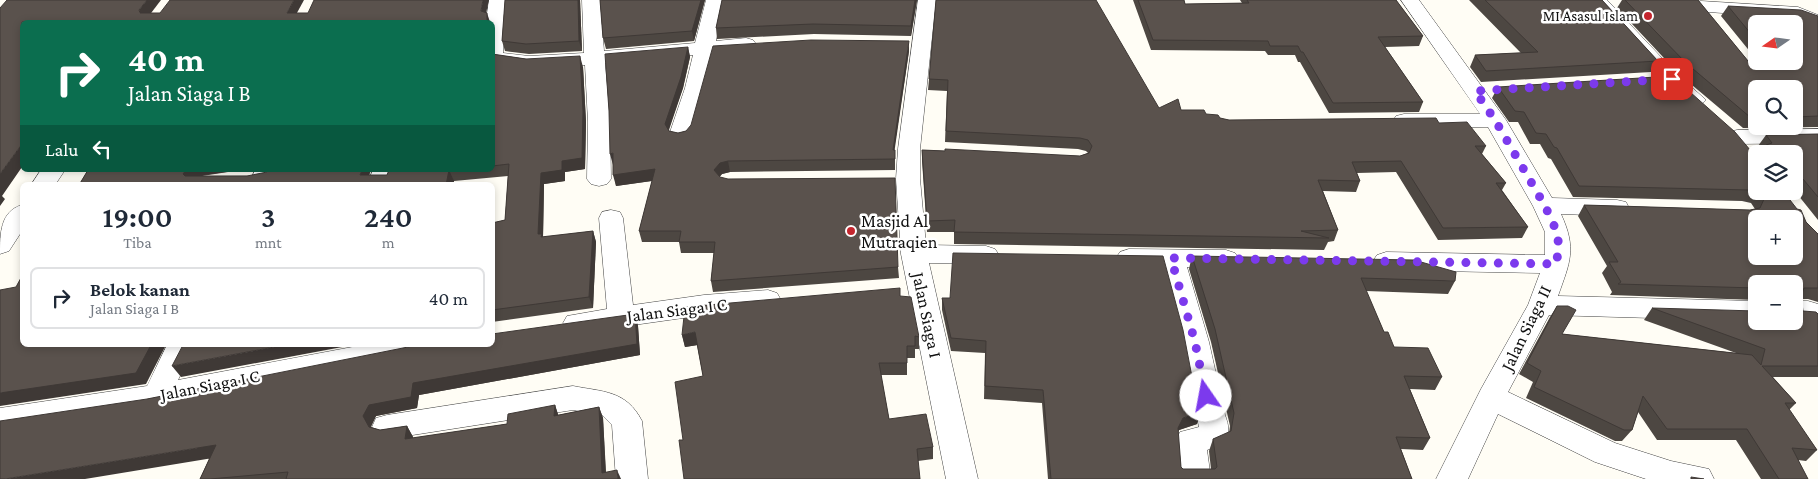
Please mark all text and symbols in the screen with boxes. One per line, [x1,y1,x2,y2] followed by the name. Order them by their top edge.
[1543,8,1638,24] place label: MI Asasul Islam
[1642,10,1654,22] marker: MI Asasul Islam
[1748,15,1802,70] north arrow
[1748,15,1803,330] map controls
[45,40,110,105] icon: right
[128,40,205,79] text: 40 m
[1651,58,1693,100] pin
[1658,65,1686,93] icon: arrive
[1748,80,1803,135] button: search
[128,81,250,106] text: Jalan Siaga I B
[88,135,116,163] icon: left
[45,139,78,160] text: Lalu
[1748,145,1803,200] button: layers
[102,200,172,233] text: 19:00
[261,200,275,233] text: 3
[364,200,413,233] text: 240
[1748,210,1803,265] button: +
[861,211,938,252] place label: Masjid Al Mutraqien
[845,225,857,237] marker: Masjid Al Mutraqien
[123,234,152,251] text: Tiba
[255,234,282,251] text: mnt
[382,234,395,251] text: m
[908,268,946,360] street label: Jalan Siaga I
[1748,275,1803,330] button: −
[90,279,190,300] text: Belok kanan
[1496,282,1555,376] street label: Jalan Siaga II
[47,284,75,312] icon: right
[429,288,468,309] text: 40 m
[624,294,729,326] street label: Jalan Siaga I C
[90,300,179,317] text: Jalan Siaga I B
[157,365,262,405] street label: Jalan Siaga I C
[1179,369,1231,421] position arrow

